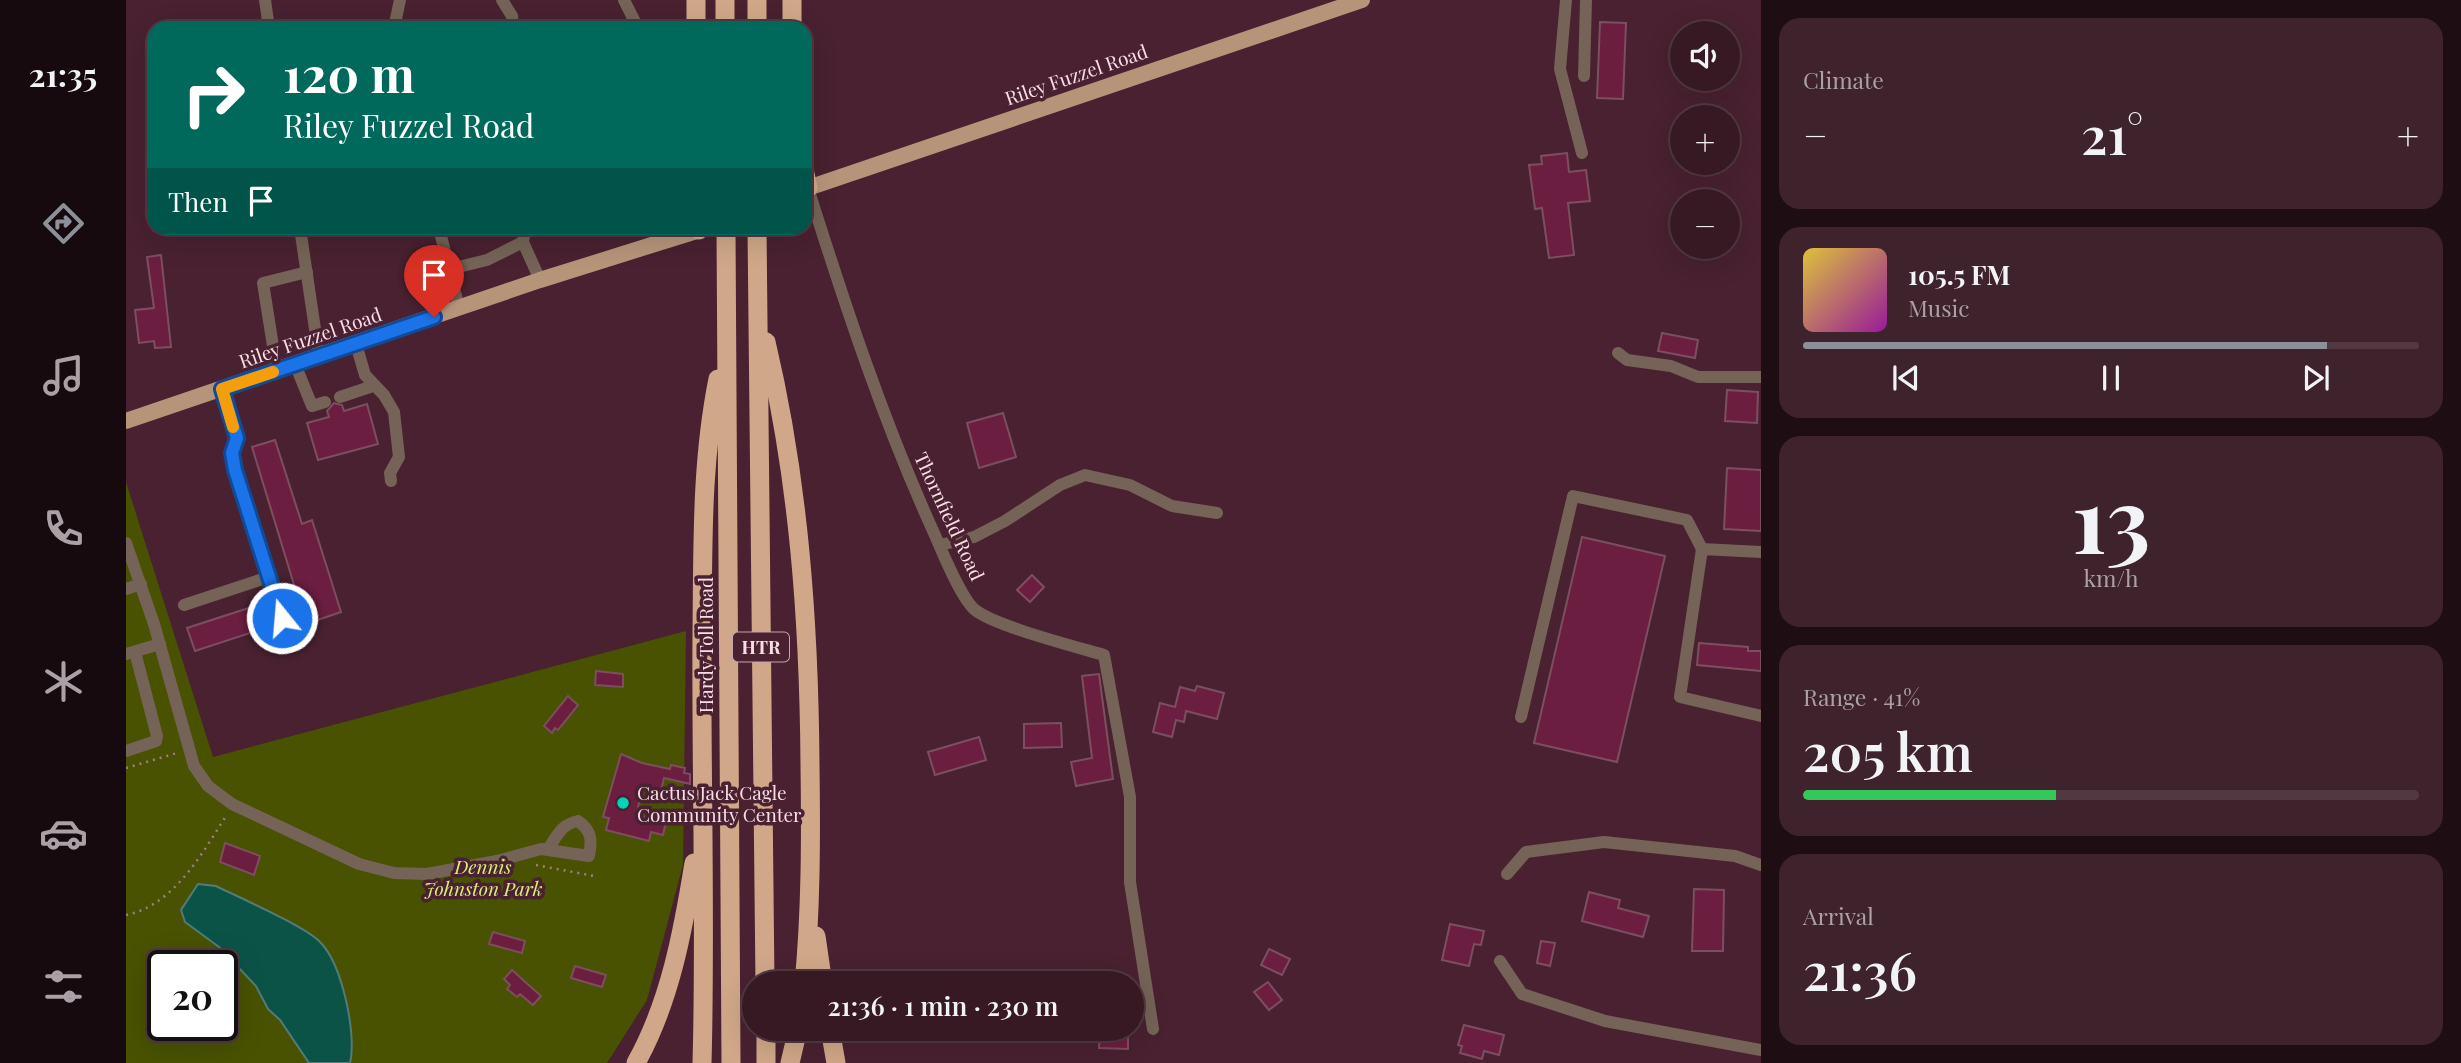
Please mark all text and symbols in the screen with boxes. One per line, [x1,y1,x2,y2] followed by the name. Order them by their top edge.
[1670,21,1740,259] map controls
[1670,21,1740,91] button: sound
[1001,37,1151,111] street label: Riley Fuzzel Road
[283,40,415,105] text: 120 m
[168,49,259,140] icon: right
[29,52,97,95] text: 21:35
[1803,64,1884,95] text: Climate
[2081,99,2143,168] text: 21°
[283,103,534,146] text: Riley Fuzzel Road
[1670,105,1740,175] button: +
[1803,109,1828,160] text: −
[2397,109,2419,160] text: +
[242,182,280,220] icon: arrive
[168,184,228,219] text: Then
[1670,189,1740,259] button: −
[39,199,88,248] icon: directions
[404,245,464,317] pin
[415,256,453,294] icon: arrive
[1908,257,2010,292] text: 105.5 FM
[1908,292,1969,323] text: Music
[235,300,385,374] street label: Riley Fuzzel Road
[39,351,88,400] icon: music
[1887,359,1925,397] icon: previous
[2092,359,2130,397] icon: pause
[2297,359,2335,397] icon: next
[909,448,991,584] street label: Thornfield Road
[2072,456,2150,577] text: 13
[39,504,88,553] icon: phone
[2083,562,2139,593] text: km/h
[692,577,718,713] street label: Hardy Toll Road
[245,581,319,655] position arrow
[733,632,789,662] road number: HTR
[39,657,88,706] icon: climate
[1803,681,1920,712] text: Range · 41%
[1803,716,1973,785] text: 205 km
[637,779,802,827] place label: Cactus Jack Cagle Community Center
[615,795,631,811] marker: Cactus Jack Cagle Community Center
[39,809,88,858] icon: car
[423,853,543,901] park label: Dennis Johnston Park
[1803,900,1874,931] text: Arrival
[1803,935,1917,1004] text: 21:36
[147,950,238,1041] speed limit sign: 20
[39,962,88,1011] icon: filters
[828,988,1058,1023] text: 21:36 · 1 min · 230 m

